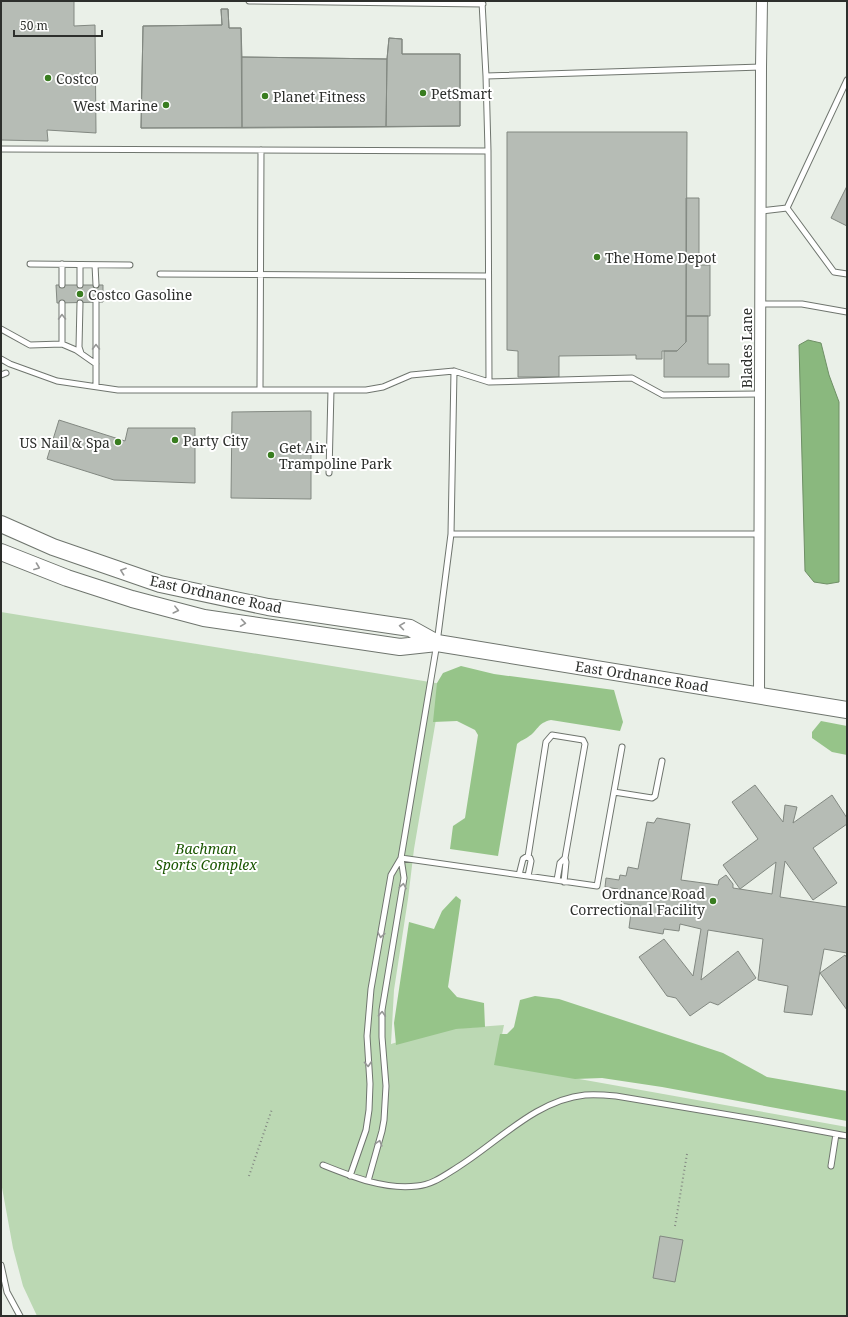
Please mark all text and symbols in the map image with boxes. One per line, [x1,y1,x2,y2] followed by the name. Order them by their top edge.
[14,12,102,38] scale bar
[20,17,48,34] text: 50 m
[56,69,99,88] place label: Costco
[43,73,53,83] marker: Costco
[431,84,492,103] place label: PetSmart
[273,87,366,106] place label: Planet Fitness
[418,88,428,98] marker: PetSmart
[260,91,270,101] marker: Planet Fitness
[73,96,158,115] place label: West Marine
[161,100,171,110] marker: West Marine
[605,248,716,267] place label: The Home Depot
[592,252,602,262] marker: The Home Depot
[88,285,192,304] place label: Costco Gasoline
[75,289,85,299] marker: Costco Gasoline
[737,308,756,388] street label: Blades Lane
[58,314,66,320] one-way arrow
[92,344,100,350] one-way arrow
[183,431,248,450] place label: Party City
[20,433,110,452] place label: US Nail & Spa
[170,435,180,445] marker: Party City
[113,437,123,447] marker: US Nail & Spa
[279,438,393,473] place label: Get Air Trampoline Park
[266,450,276,460] marker: Get Air Trampoline Park
[34,562,41,570] one-way arrow
[120,568,127,576] one-way arrow
[148,571,284,617] street label: East Ordnance Road
[172,606,179,614] one-way arrow
[240,618,246,627] one-way arrow
[399,622,405,631] one-way arrow
[574,656,710,696] street label: East Ordnance Road
[155,839,257,874] park label: Bachman Sports Complex
[398,883,406,889] one-way arrow
[570,884,705,919] place label: Ordnance Road Correctional Facility
[708,896,718,906] marker: Ordnance Road Correctional Facility
[377,932,385,938] one-way arrow
[378,1011,386,1017] one-way arrow
[364,1061,373,1067] one-way arrow
[374,1140,382,1147] one-way arrow

